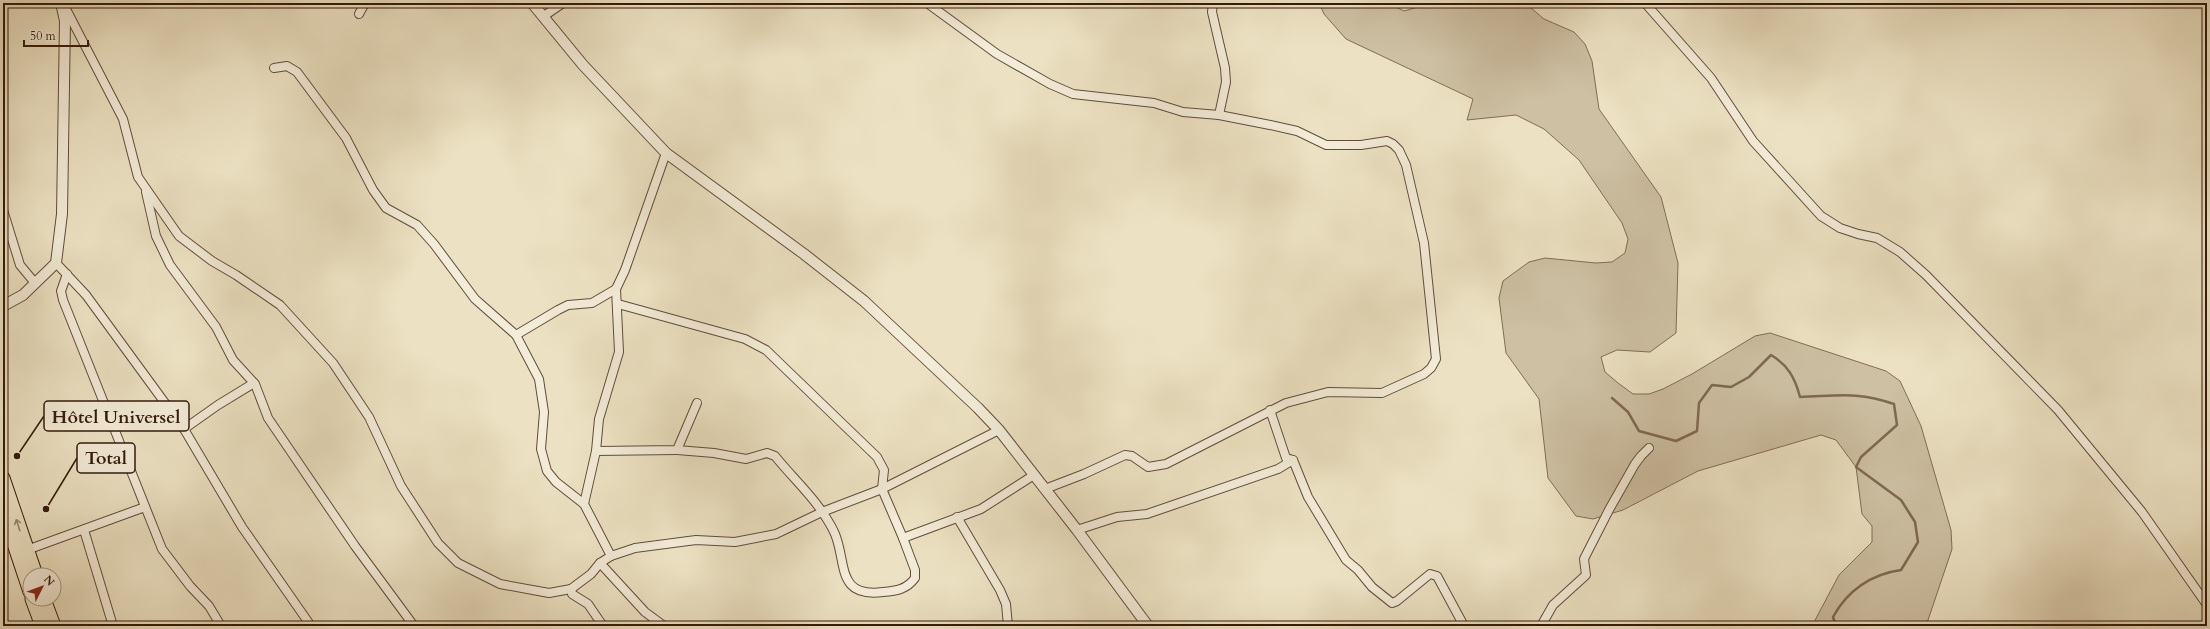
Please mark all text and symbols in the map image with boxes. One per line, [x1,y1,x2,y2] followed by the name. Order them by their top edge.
[24,22,88,48] scale bar
[30,28,57,44] text: 50 m
[44,401,189,431] callout: Hôtel Universel
[52,405,180,430] text: Hôtel Universel
[77,443,135,473] callout: Total
[85,446,127,471] text: Total
[14,519,22,531] one-way arrow
[22,567,62,607] north arrow
[40,572,58,590] text: N

